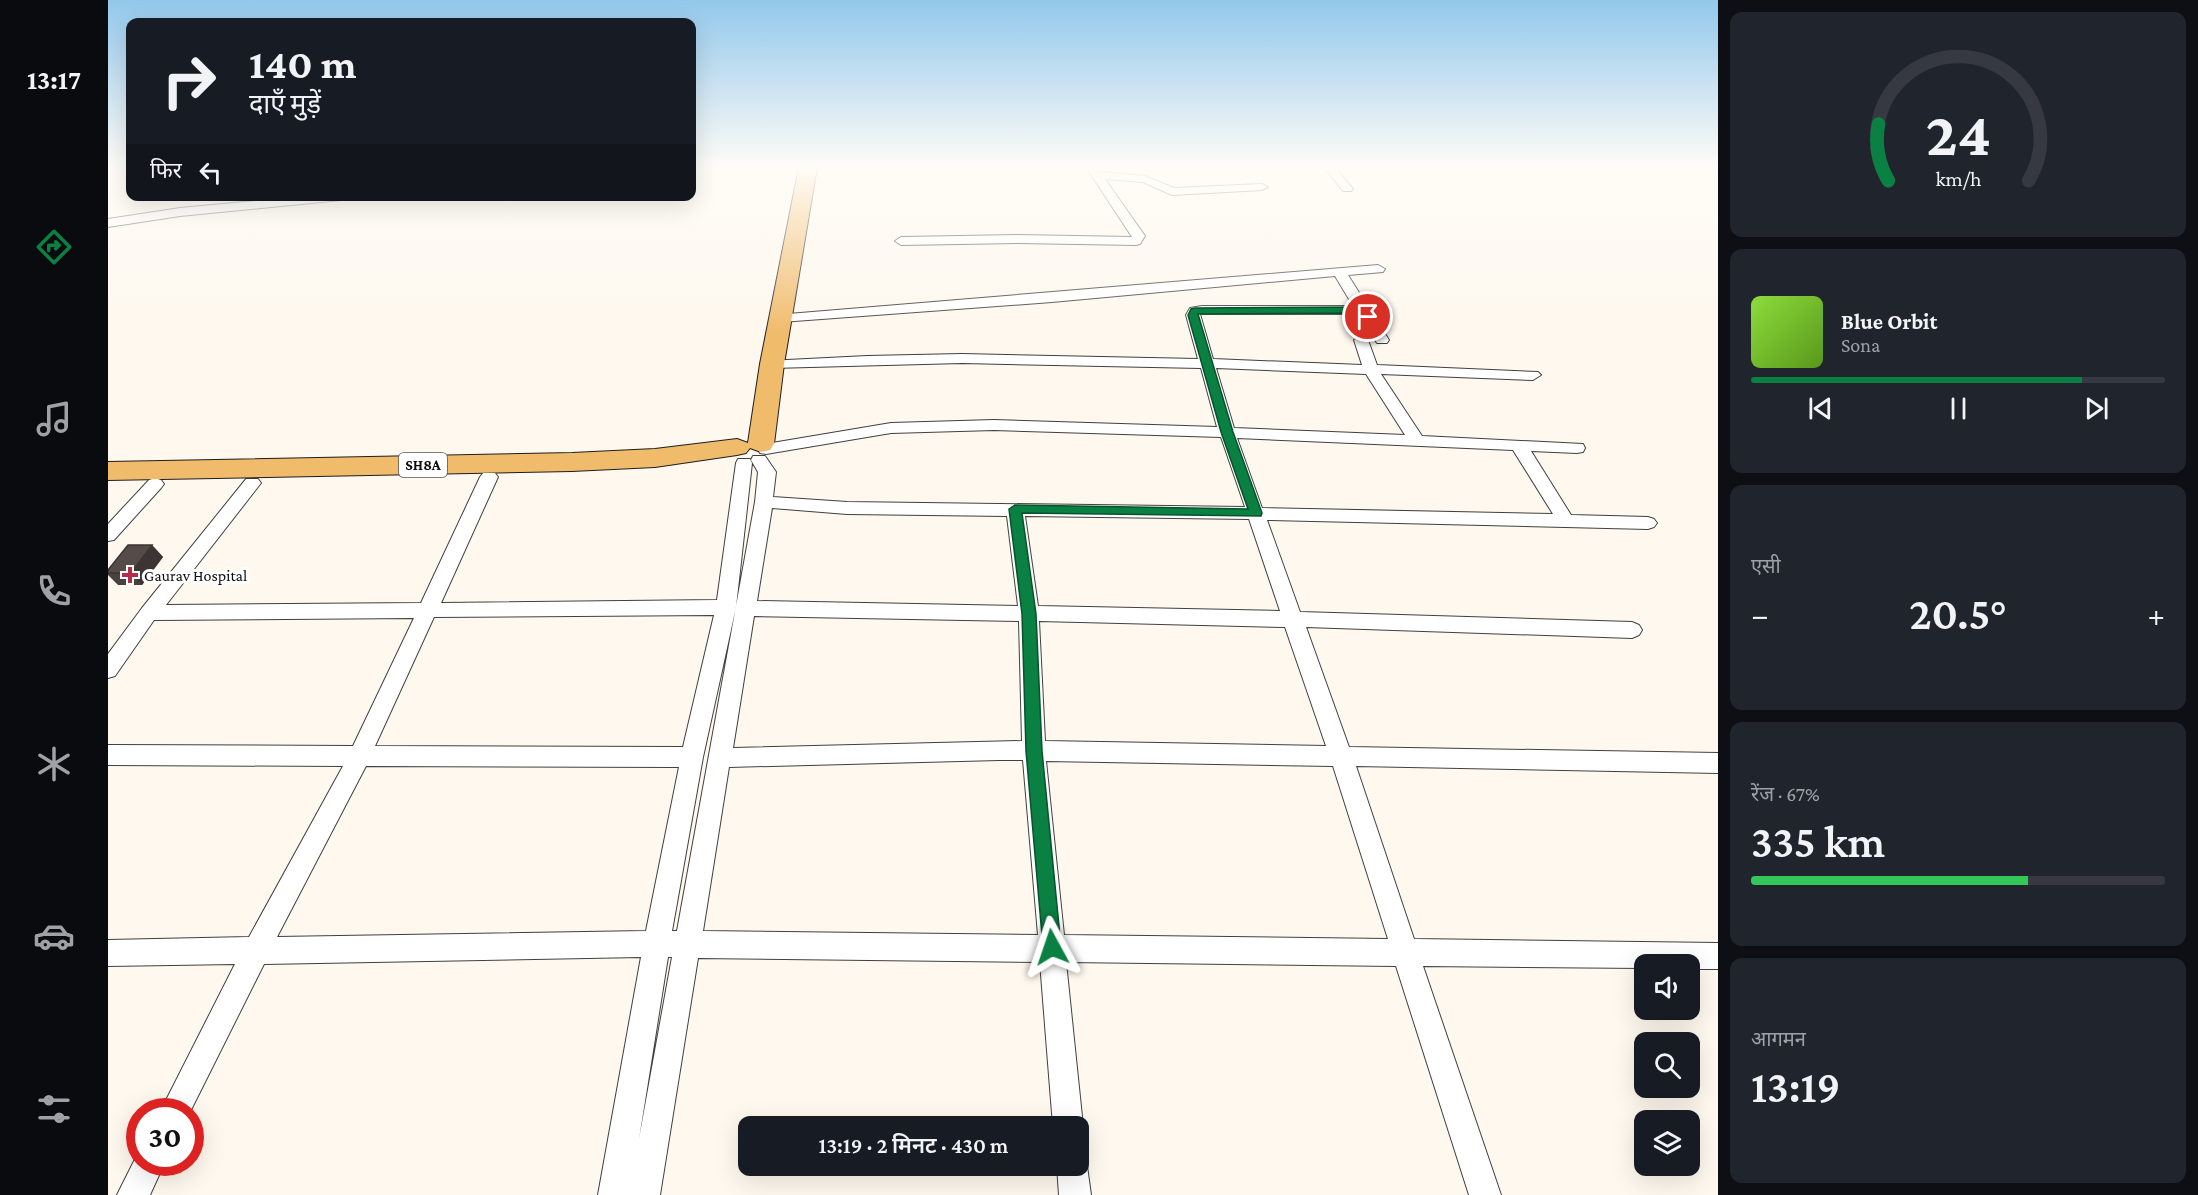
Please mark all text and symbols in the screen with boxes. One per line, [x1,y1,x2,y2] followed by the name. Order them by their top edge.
[249,40,357,87] text: 140 m
[150,42,228,120] icon: right
[27,65,81,95] text: 13:17
[249,89,321,119] text: दाएँ मुड़ें
[1925,99,1991,168] text: 24
[194,156,227,189] icon: left
[150,158,182,183] text: फिर
[1935,168,1982,192] text: km/h
[33,226,75,268] icon: directions
[1342,291,1393,342] pin
[1351,300,1384,333] icon: arrive
[1841,309,1937,334] text: Blue Orbit
[1841,334,1880,356] text: Sona
[1804,392,1837,425] icon: previous
[1942,392,1975,425] icon: pause
[2080,392,2113,425] icon: next
[33,398,75,440] icon: music
[399,453,447,477] road number: SH8A
[1751,555,1781,577] text: एसी
[121,566,139,584] marker: Gaurav Hospital
[144,567,247,585] place label: Gaurav Hospital
[33,570,75,612] icon: phone
[1909,589,2007,639] text: 20.5°
[1751,596,1768,633] text: −
[2148,596,2165,633] text: +
[33,743,75,785] icon: climate
[1751,783,1820,805] text: रेंज · 67%
[1751,817,1885,867] text: 335 km
[33,915,75,957] icon: car
[1020,915,1084,979] position arrow
[1634,954,1700,1176] map controls
[1634,954,1700,1020] button: sound
[1751,1028,1806,1050] text: आगमन
[1634,1032,1700,1098] button: search
[1751,1062,1841,1112] text: 13:19
[33,1088,75,1130] icon: filters
[126,1098,204,1176] speed limit sign: 30
[1634,1110,1700,1176] button: layers
[819,1133,1008,1158] text: 13:19 · 2 मिनट · 430 m

